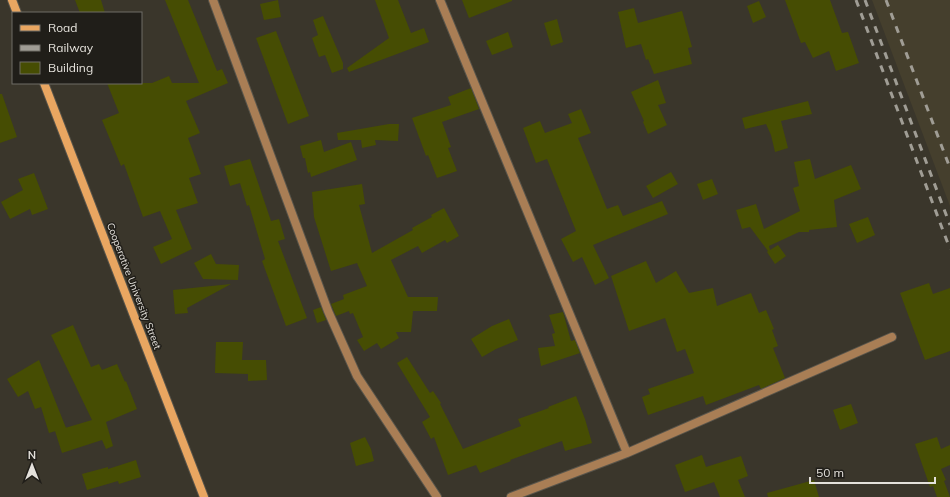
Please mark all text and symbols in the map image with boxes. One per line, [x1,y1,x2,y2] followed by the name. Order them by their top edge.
[12,12,142,84] legend
[48,20,77,35] text: Road
[48,40,94,55] text: Railway
[48,60,93,75] text: Building
[104,221,164,352] street label: Cooperative University Street
[12,445,52,485] north arrow
[28,448,36,462] text: N
[810,459,935,485] scale bar
[816,465,844,480] text: 50 m

